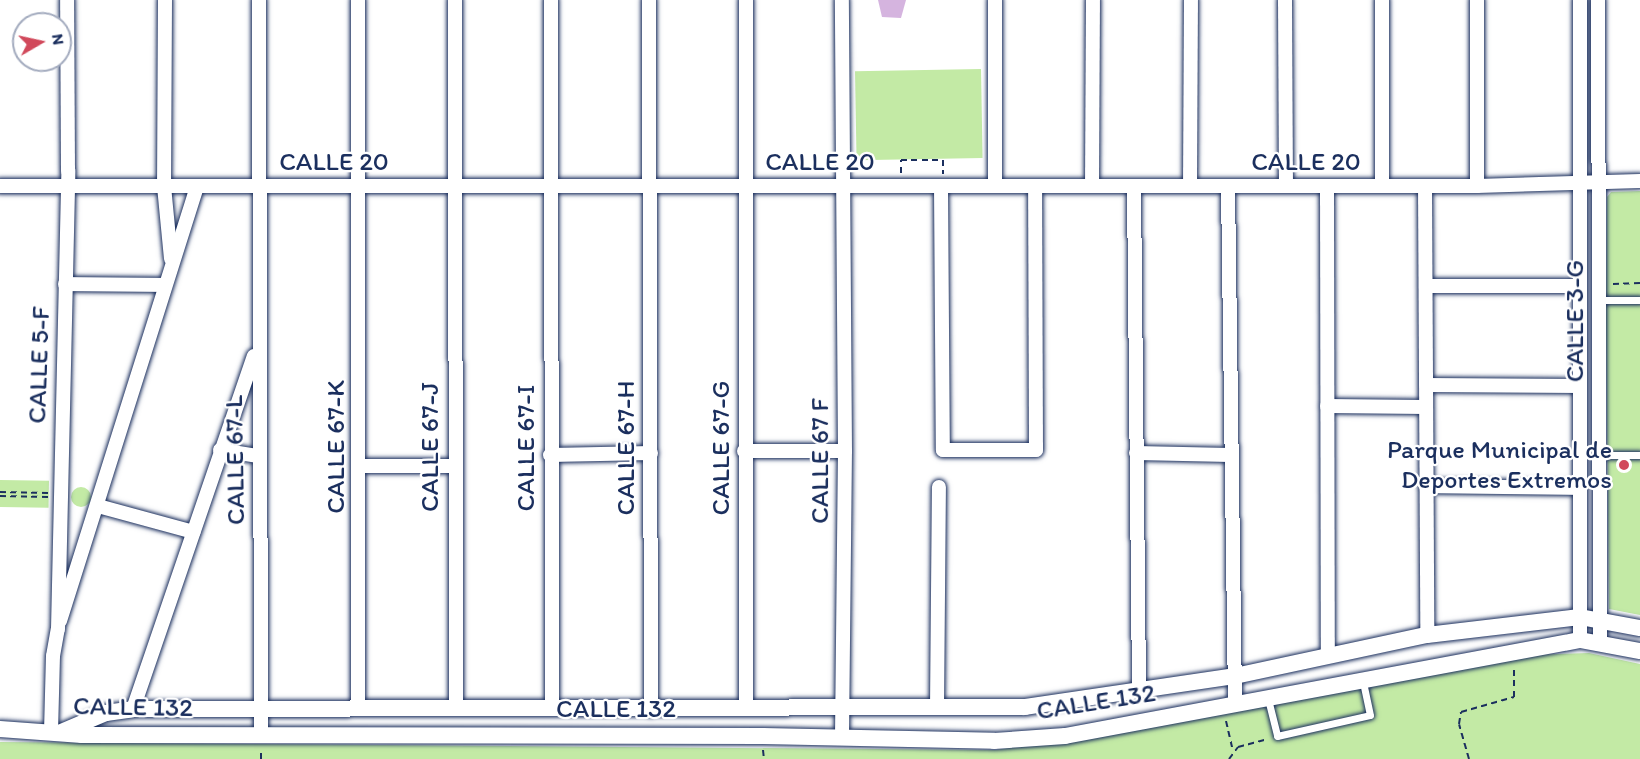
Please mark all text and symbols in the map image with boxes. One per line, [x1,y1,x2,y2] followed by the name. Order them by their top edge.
[12,12,72,72] north arrow
[48,33,69,46] text: N
[279,146,389,178] street label: CALLE 20
[765,146,875,178] street label: CALLE 20
[1251,146,1361,178] street label: CALLE 20
[1559,260,1591,382] street label: CALLE 3-G
[21,306,57,424] street label: CALLE 5-F
[320,380,352,514] street label: CALLE 67-K
[610,380,642,516] street label: CALLE 67-H
[705,380,737,516] street label: CALLE 67-G
[414,382,446,512] street label: CALLE 67-J
[510,385,542,511] street label: CALLE 67-I
[218,395,252,525] street label: CALLE 67-L
[804,398,836,524] street label: CALLE 67 F
[1387,434,1612,496] place label: Parque Municipal de Deportes Extremos
[1617,458,1631,472] marker: Parque Municipal de Deportes Extremos
[1034,677,1158,727] street label: CALLE 132
[73,690,193,724] street label: CALLE 132
[556,693,676,725] street label: CALLE 132

